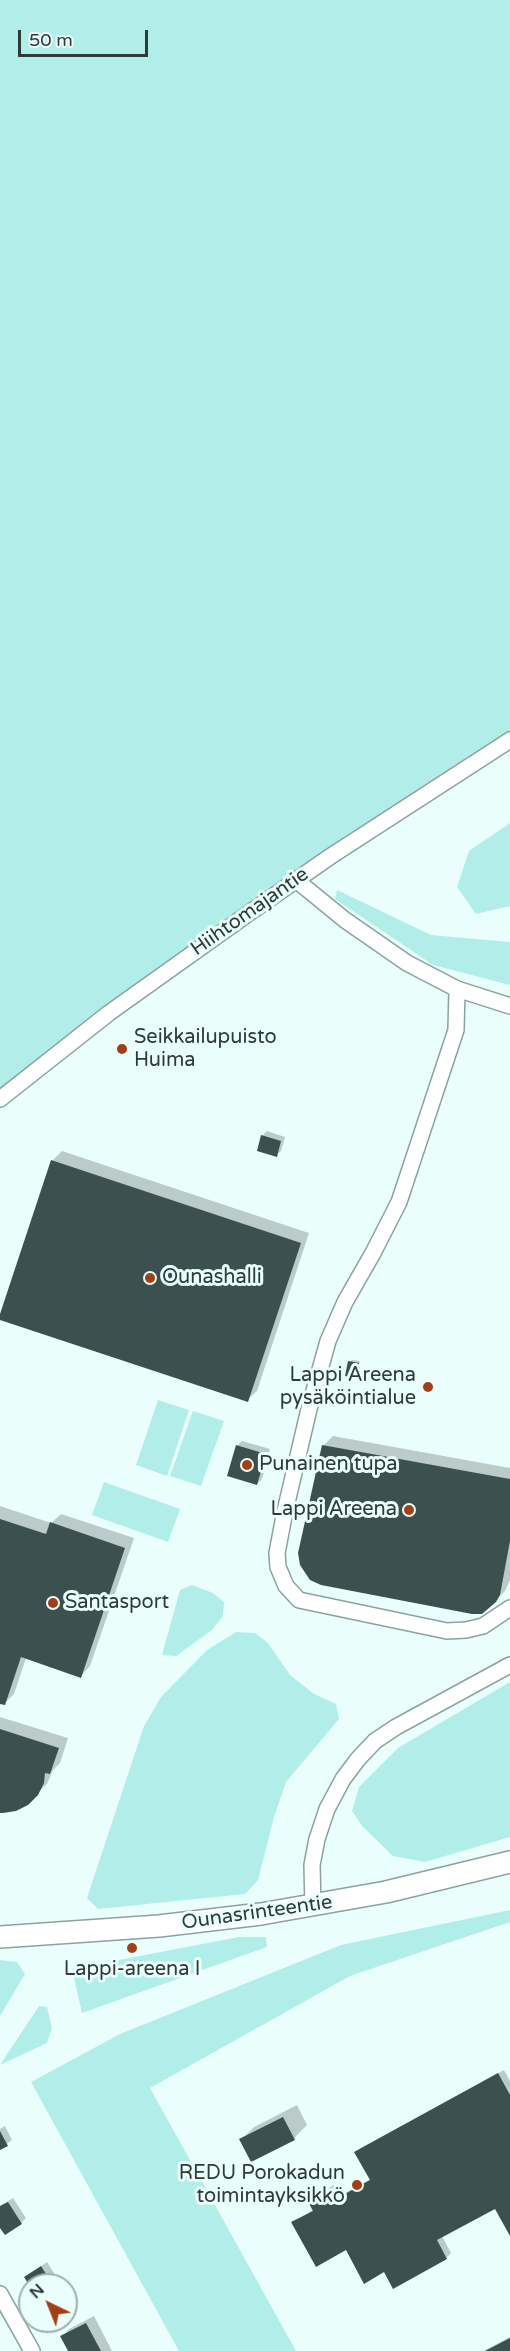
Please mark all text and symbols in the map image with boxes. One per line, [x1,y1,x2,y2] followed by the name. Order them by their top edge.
[21,18,152,56] scale bar
[29,29,73,51] text: 50 m
[186,863,314,961] street label: Hiihtomajantie
[134,1026,277,1073] place label: Seikkailupuisto Huima
[115,1042,129,1056] marker: Seikkailupuisto Huima
[162,1266,262,1290] place label: Ounashalli
[143,1271,157,1285] marker: Ounashalli
[280,1364,416,1411] place label: Lappi Areena pysäköintialue
[421,1380,435,1394] marker: Lappi Areena pysäköintialue
[259,1453,397,1477] place label: Punainen tupa
[240,1458,254,1472] marker: Punainen tupa
[271,1498,397,1522] place label: Lappi Areena
[402,1503,416,1517] marker: Lappi Areena
[65,1591,169,1615] place label: Santasport
[46,1596,60,1610] marker: Santasport
[180,1891,334,1935] street label: Ounasrinteentie
[125,1941,139,1955] marker: Lappi-areena I
[64,1958,200,1982] place label: Lappi-areena I
[179,2162,345,2209] place label: REDU Porokadun toimintayksikkö
[350,2178,364,2192] marker: REDU Porokadun toimintayksikkö
[18,2273,78,2333] north arrow
[26,2280,49,2303] text: N

